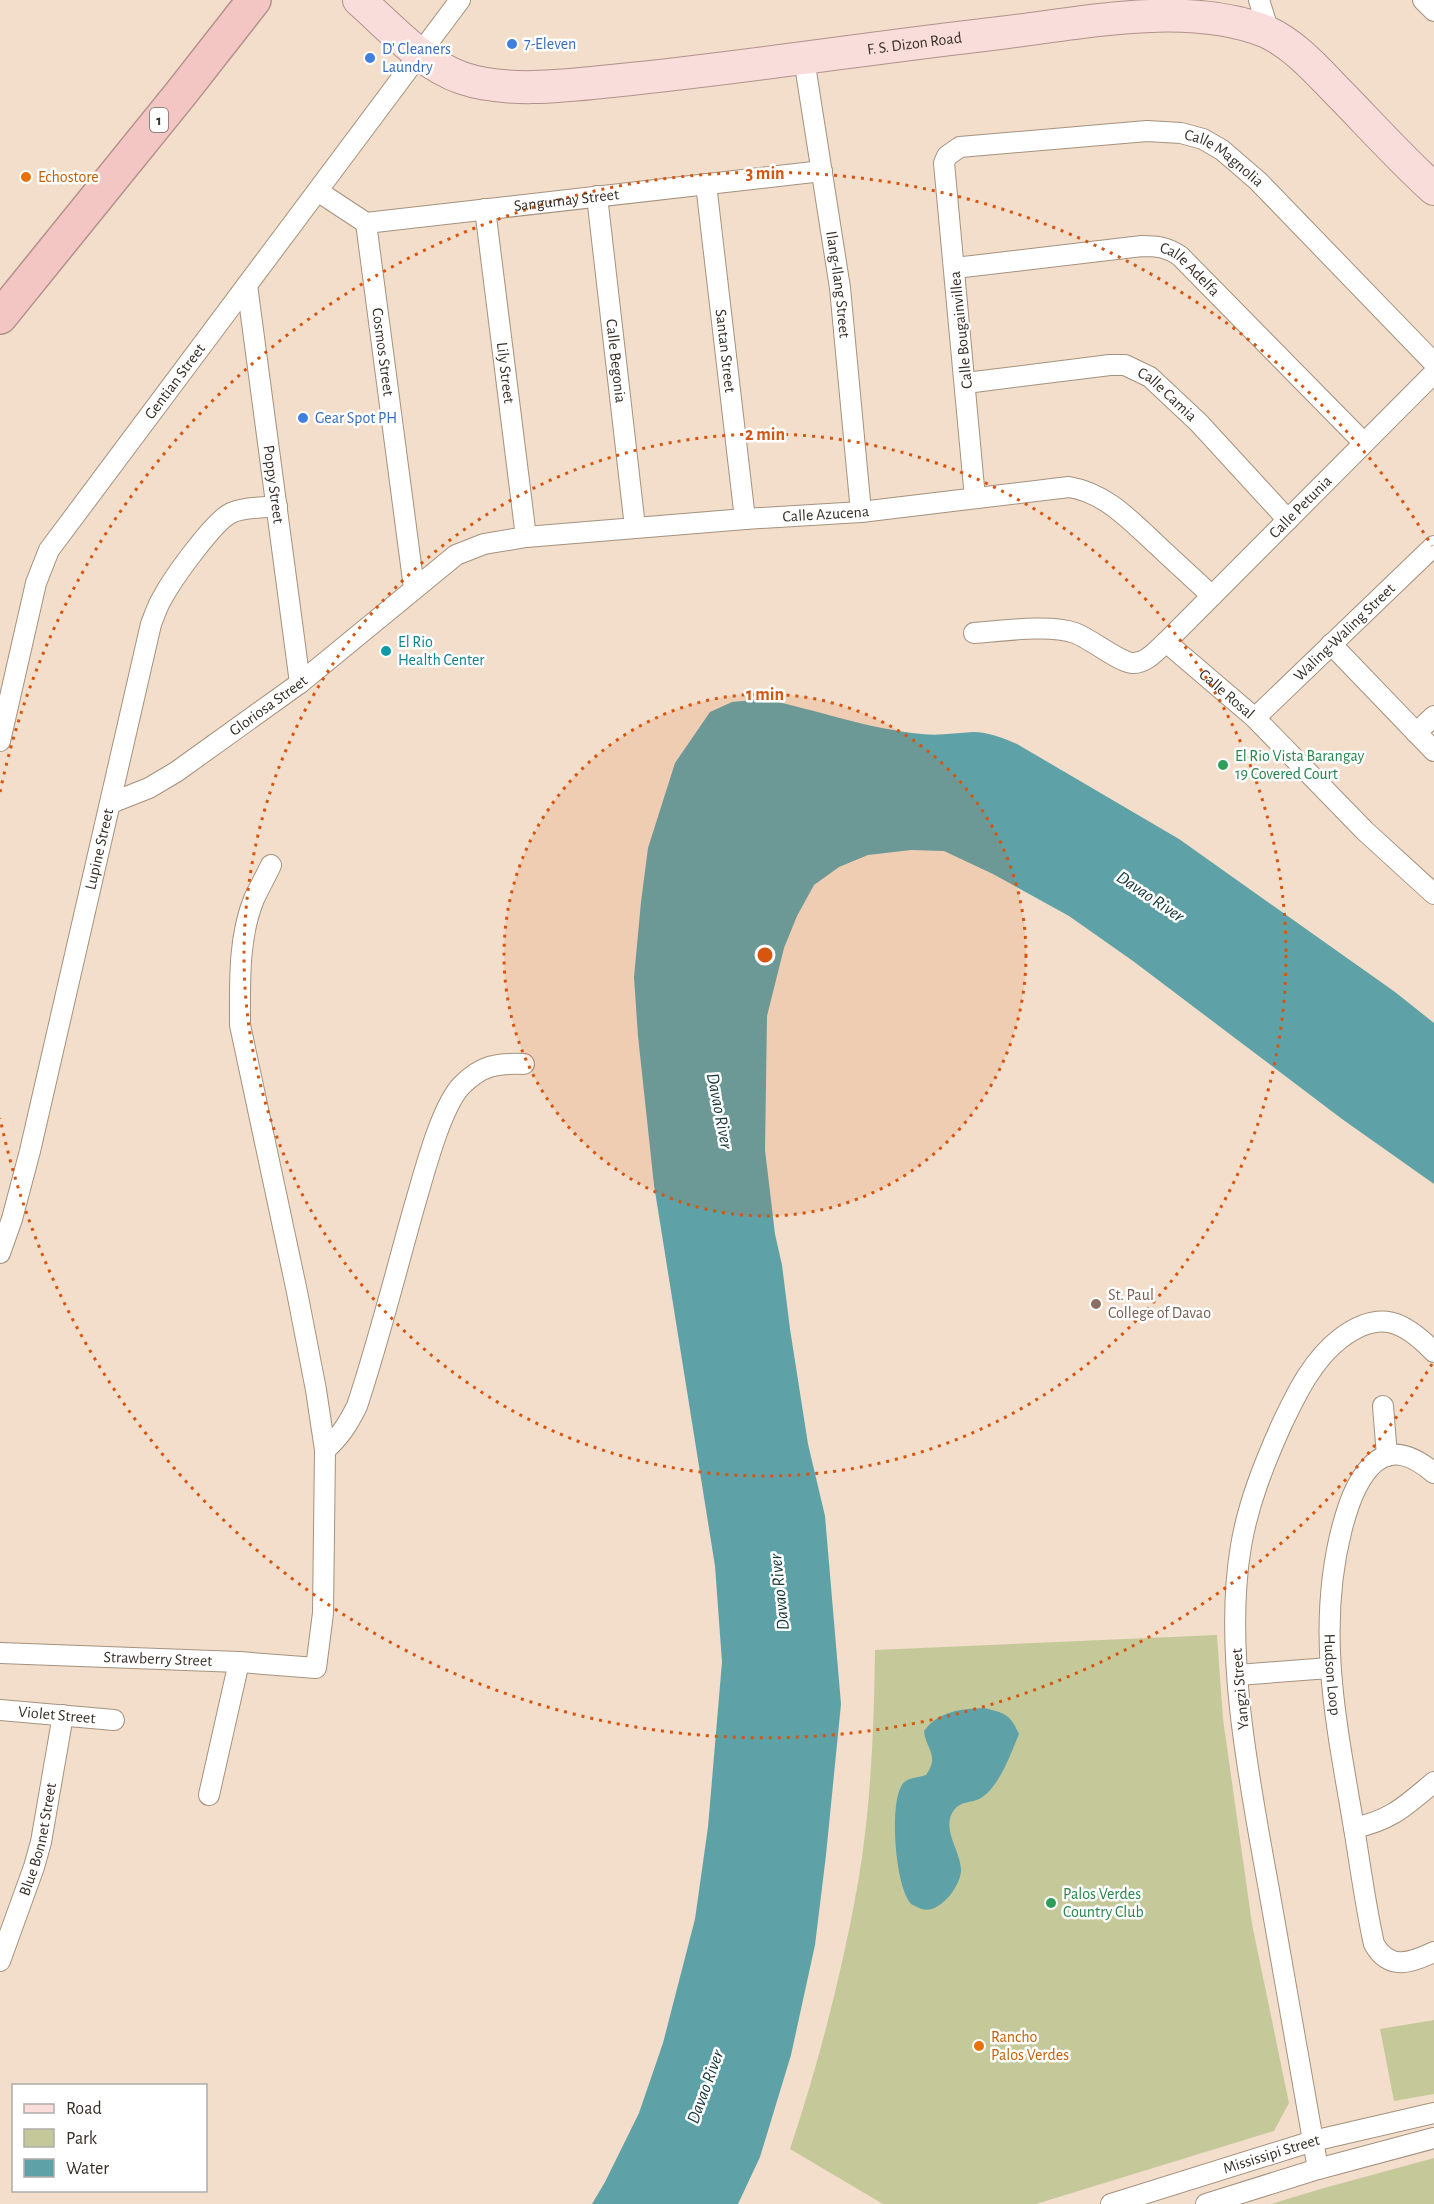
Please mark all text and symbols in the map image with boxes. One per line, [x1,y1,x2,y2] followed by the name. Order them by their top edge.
[866,30,963,58] street label: F. S. Dizon Road
[524,36,576,52] place label: 7-Eleven
[505,37,519,51] marker: 7-Eleven
[382,41,451,76] place label: D' Cleaners Laundry
[363,51,377,65] marker: D' Cleaners Laundry
[150,108,168,132] road number: 1
[1183,126,1267,190] street label: Calle Magnolia
[745,165,785,183] text: 3 min
[38,169,99,185] place label: Echostore
[19,170,33,184] marker: Echostore
[513,186,620,214] street label: Sangumay Street
[823,230,853,339] street label: Ilang-Ilang Street
[1158,239,1223,299] street label: Calle Adelfa
[947,270,975,390] street label: Calle Bougainvillea
[369,307,397,397] street label: Cosmos Street
[713,308,738,393] street label: Santan Street
[603,318,629,404] street label: Calle Begonia
[142,341,208,422] street label: Gentian Street
[494,341,517,404] street label: Lily Street
[1135,364,1200,424] street label: Calle Camia
[315,410,397,426] place label: Gear Spot PH
[296,411,310,425] marker: Gear Spot PH
[745,426,785,444] text: 2 min
[260,444,287,524] street label: Poppy Street
[1266,473,1335,541] street label: Calle Petunia
[782,503,870,525] street label: Calle Azucena
[1291,580,1398,684] street label: Waling-Waling Street
[398,634,485,668] place label: El Rio Health Center
[379,644,393,658] marker: El Rio Health Center
[1196,666,1258,722] street label: Calle Rosal
[227,672,310,739] street label: Gloriosa Street
[746,686,784,704] text: 1 min
[1235,748,1365,782] place label: El Rio Vista Barangay 19 Covered Court
[1216,758,1230,772] marker: El Rio Vista Barangay 19 Covered Court
[82,807,116,891] street label: Lupine Street
[1113,868,1188,927] water label: Davao River
[755,945,775,965] centre of rings
[703,1072,735,1152] water label: Davao River
[1108,1287,1211,1321] place label: St. Paul College of Davao
[1089,1297,1103,1311] marker: St. Paul College of Davao
[767,1552,793,1631] water label: Davao River
[1321,1633,1344,1716] street label: Hudson Loop
[1228,1648,1252,1730] street label: Yangzi Street
[103,1649,213,1669] street label: Strawberry Street
[17,1704,96,1726] street label: Violet Street
[16,1781,59,1898] street label: Blue Bonnet Street
[1063,1886,1144,1921] place label: Palos Verdes Country Club
[1044,1896,1058,1910] marker: Palos Verdes Country Club
[991,2029,1069,2063] place label: Rancho Palos Verdes
[972,2039,986,2053] marker: Rancho Palos Verdes
[684,2047,728,2126] water label: Davao River
[12,2084,207,2192] legend
[66,2100,102,2118] text: Road
[66,2130,98,2148] text: Park
[1221,2132,1321,2177] street label: Mississipi Street
[66,2160,109,2178] text: Water

